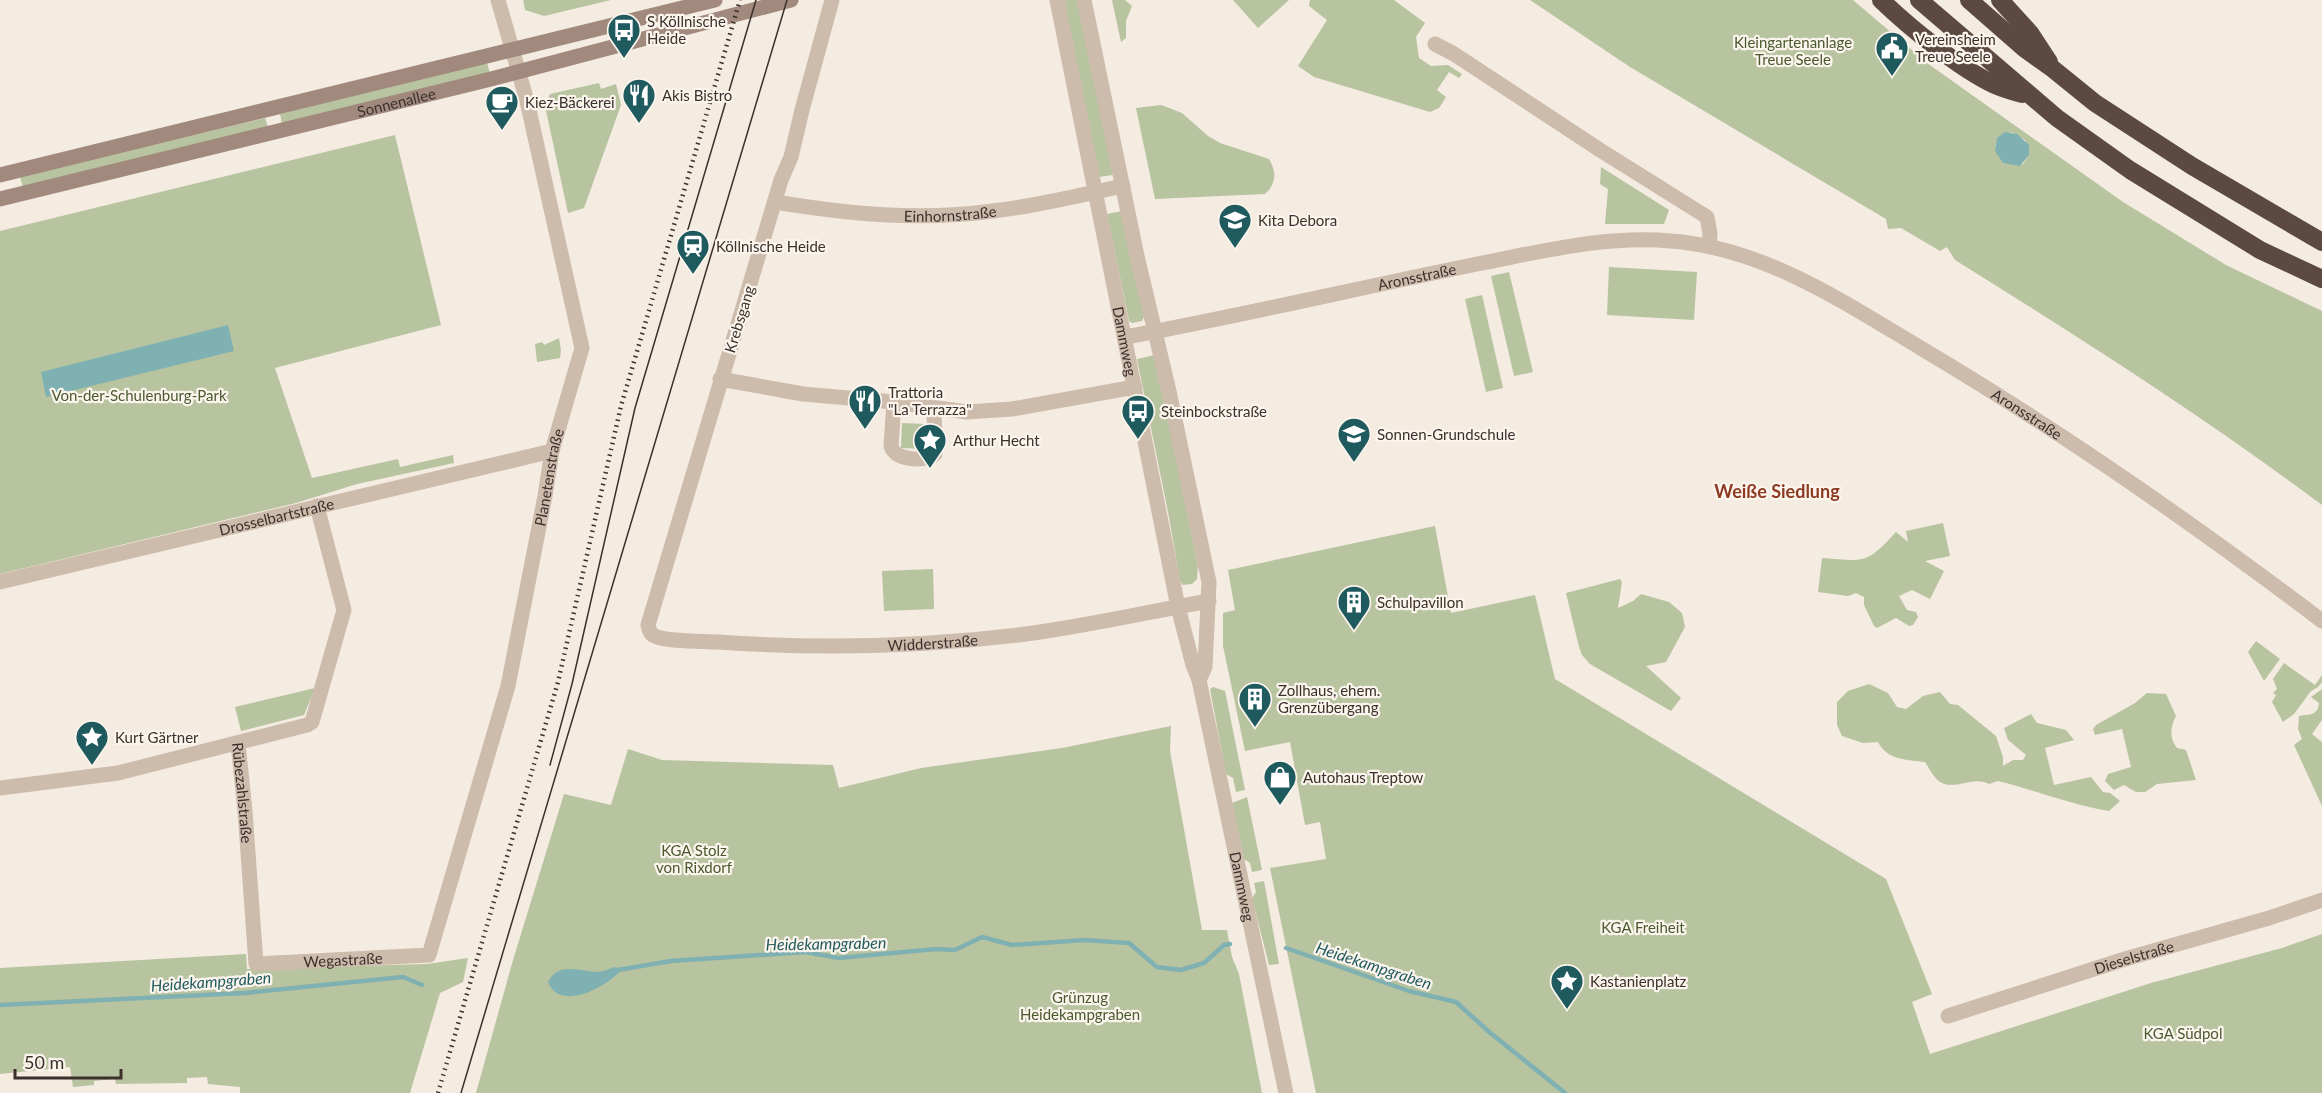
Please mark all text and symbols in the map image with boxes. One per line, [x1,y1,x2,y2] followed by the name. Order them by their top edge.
[606,12,642,59] bus stop icon: S Köllnische Heide
[647,12,726,47] place label: S Köllnische Heide
[1874,30,1910,77] public building icon: Vereinsheim Treue Seele
[1915,30,1996,65] place label: Vereinsheim Treue Seele
[1734,33,1852,68] park label: Kleingartenanlage Treue Seele
[621,77,657,124] restaurant icon: Akis Bistro
[355,84,437,120] street label: Sonnenallee
[484,84,520,131] cafe icon: Kiez-Bäckerei
[662,86,732,104] place label: Akis Bistro
[525,93,615,111] place label: Kiez-Bäckerei
[904,202,998,225] street label: Einhornstraße
[1217,202,1253,249] school or university icon: Kita Debora
[1258,211,1337,229] place label: Kita Debora
[675,228,711,275] station icon: Köllnische Heide
[716,237,826,255] place label: Köllnische Heide
[1376,259,1458,294] street label: Aronsstraße
[720,283,758,355] street label: Krebsgang
[1109,305,1141,378] street label: Dammweg
[847,383,883,430] restaurant icon: Trattoria "La Terrazza"
[888,383,972,418] place label: Trattoria "La Terrazza"
[1988,385,2066,443] street label: Aronsstraße
[51,386,227,404] park label: Von-der-Schulenburg-Park
[1120,393,1156,440] bus stop icon: Steinbockstraße
[1161,402,1267,420] place label: Steinbockstraße
[1336,416,1372,463] school or university icon: Sonnen-Grundschule
[912,422,948,469] place icon: Arthur Hecht
[1377,425,1516,443] place label: Sonnen-Grundschule
[530,426,567,528] street label: Planetenstraße
[953,431,1040,449] place label: Arthur Hecht
[1714,480,1840,502] district label: Weiße Siedlung
[217,494,336,539] street label: Drosselbartstraße
[1336,584,1372,631] building icon: Schulpavillon
[1377,593,1464,611] place label: Schulpavillon
[887,630,979,654] street label: Widderstraße
[1237,681,1273,728] building icon: Zollhaus, ehem. Grenzübergang
[1278,681,1380,716] place label: Zollhaus, ehem. Grenzübergang
[74,719,110,766] place icon: Kurt Gärtner
[115,728,199,746] place label: Kurt Gärtner
[229,741,256,844] street label: Rübezahlstraße
[1262,759,1298,806] shop icon: Autohaus Treptow
[1303,768,1424,786] place label: Autohaus Treptow
[656,841,733,876] park label: KGA Stolz von Rixdorf
[1226,850,1259,923] street label: Dammweg
[1601,918,1685,936] park label: KGA Freiheit
[766,932,886,954] water label: Heidekampgraben
[1314,937,1434,993] water label: Heidekampgraben
[2092,937,2176,977] street label: Dieselstraße
[303,948,383,971] street label: Wegastraße
[1549,963,1585,1010] place icon: Kastanienplatz
[150,967,272,995] water label: Heidekampgraben
[1590,972,1687,990] place label: Kastanienplatz
[1020,988,1140,1023] park label: Grünzug Heidekampgraben
[2144,1024,2222,1042] park label: KGA Südpol
[15,1042,122,1080] scale bar
[24,1051,64,1073] text: 50 m

